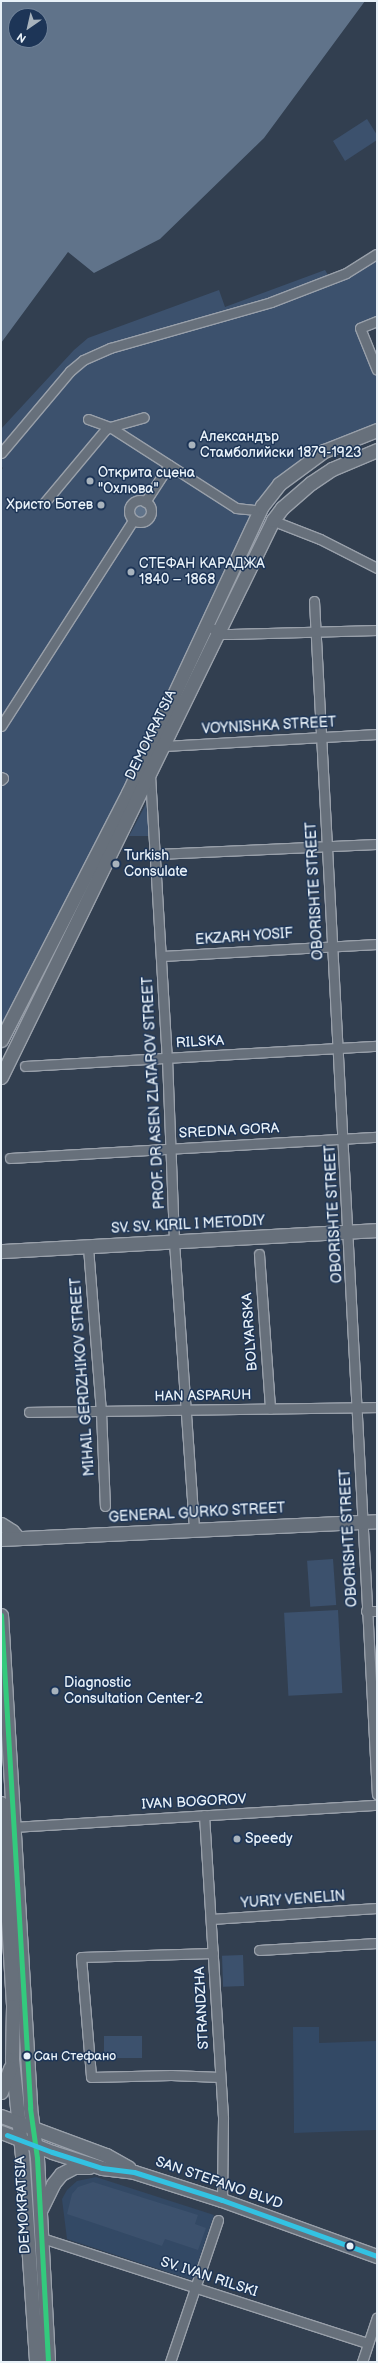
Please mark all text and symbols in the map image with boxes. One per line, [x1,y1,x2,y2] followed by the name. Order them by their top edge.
[8,8,48,48] north arrow
[15,30,29,45] text: N
[200,429,361,462] place label: Александър Стамболийски 1879-1923
[187,440,197,450] marker: Александър Стамболийски 1879-1923
[98,465,195,498] place label: Открита сцена "Охлюва"
[85,476,95,486] marker: Открита сцена "Охлюва"
[6,497,93,513] place label: Христо Ботев
[96,500,106,510] marker: Христо Ботев
[139,556,265,588] place label: СТЕФАН КАРАДЖА 1840 – 1868
[126,567,136,577] marker: СТЕФАН КАРАДЖА 1840 – 1868
[122,687,180,783] street label: DEMOKRATSIA
[201,714,337,738] street label: VOYNISHKA STREET
[303,821,327,961] street label: OBORISHTE STREET
[124,848,188,880] place label: Turkish Consulate
[111,859,121,869] marker: Turkish Consulate
[194,925,294,949] street label: EKZARH YOSIF
[140,976,168,1210] street label: PROF. DR ASEN ZLATAROV STREET
[175,1032,225,1052] street label: RILSKA
[178,1120,280,1142] street label: SREDNA GORA
[322,1144,346,1284] street label: OBORISHTE STREET
[111,1213,265,1237] street label: SV. SV. KIRIL I METODIY
[68,1277,98,1477] street label: MIHAIL GERDZHIKOV STREET
[239,1292,261,1372] street label: BOLYARSKA
[154,1387,252,1405] street label: HAN ASPARUH
[337,1468,361,1608] street label: OBORISHTE STREET
[108,1500,286,1526] street label: GENERAL GURKO STREET
[64,1675,203,1708] place label: Diagnostic Consultation Center-2
[49,1685,61,1697] marker: Diagnostic Consultation Center-2
[141,1791,247,1813] street label: IVAN BOGOROV
[245,1831,293,1847] place label: Speedy
[232,1834,242,1844] marker: Speedy
[240,1888,346,1912] street label: YURIY VENELIN
[191,1966,213,2050] street label: STRANDZHA
[34,2048,116,2064] place label: Сан Стефано
[22,2051,32,2061] marker: Сан Стефано
[153,2153,285,2213] street label: SAN STEFANO BLVD
[12,2156,34,2254] street label: DEMOKRATSIA
[345,2241,355,2251] unlabelled marker
[158,2253,260,2301] street label: SV. IVAN RILSKI

